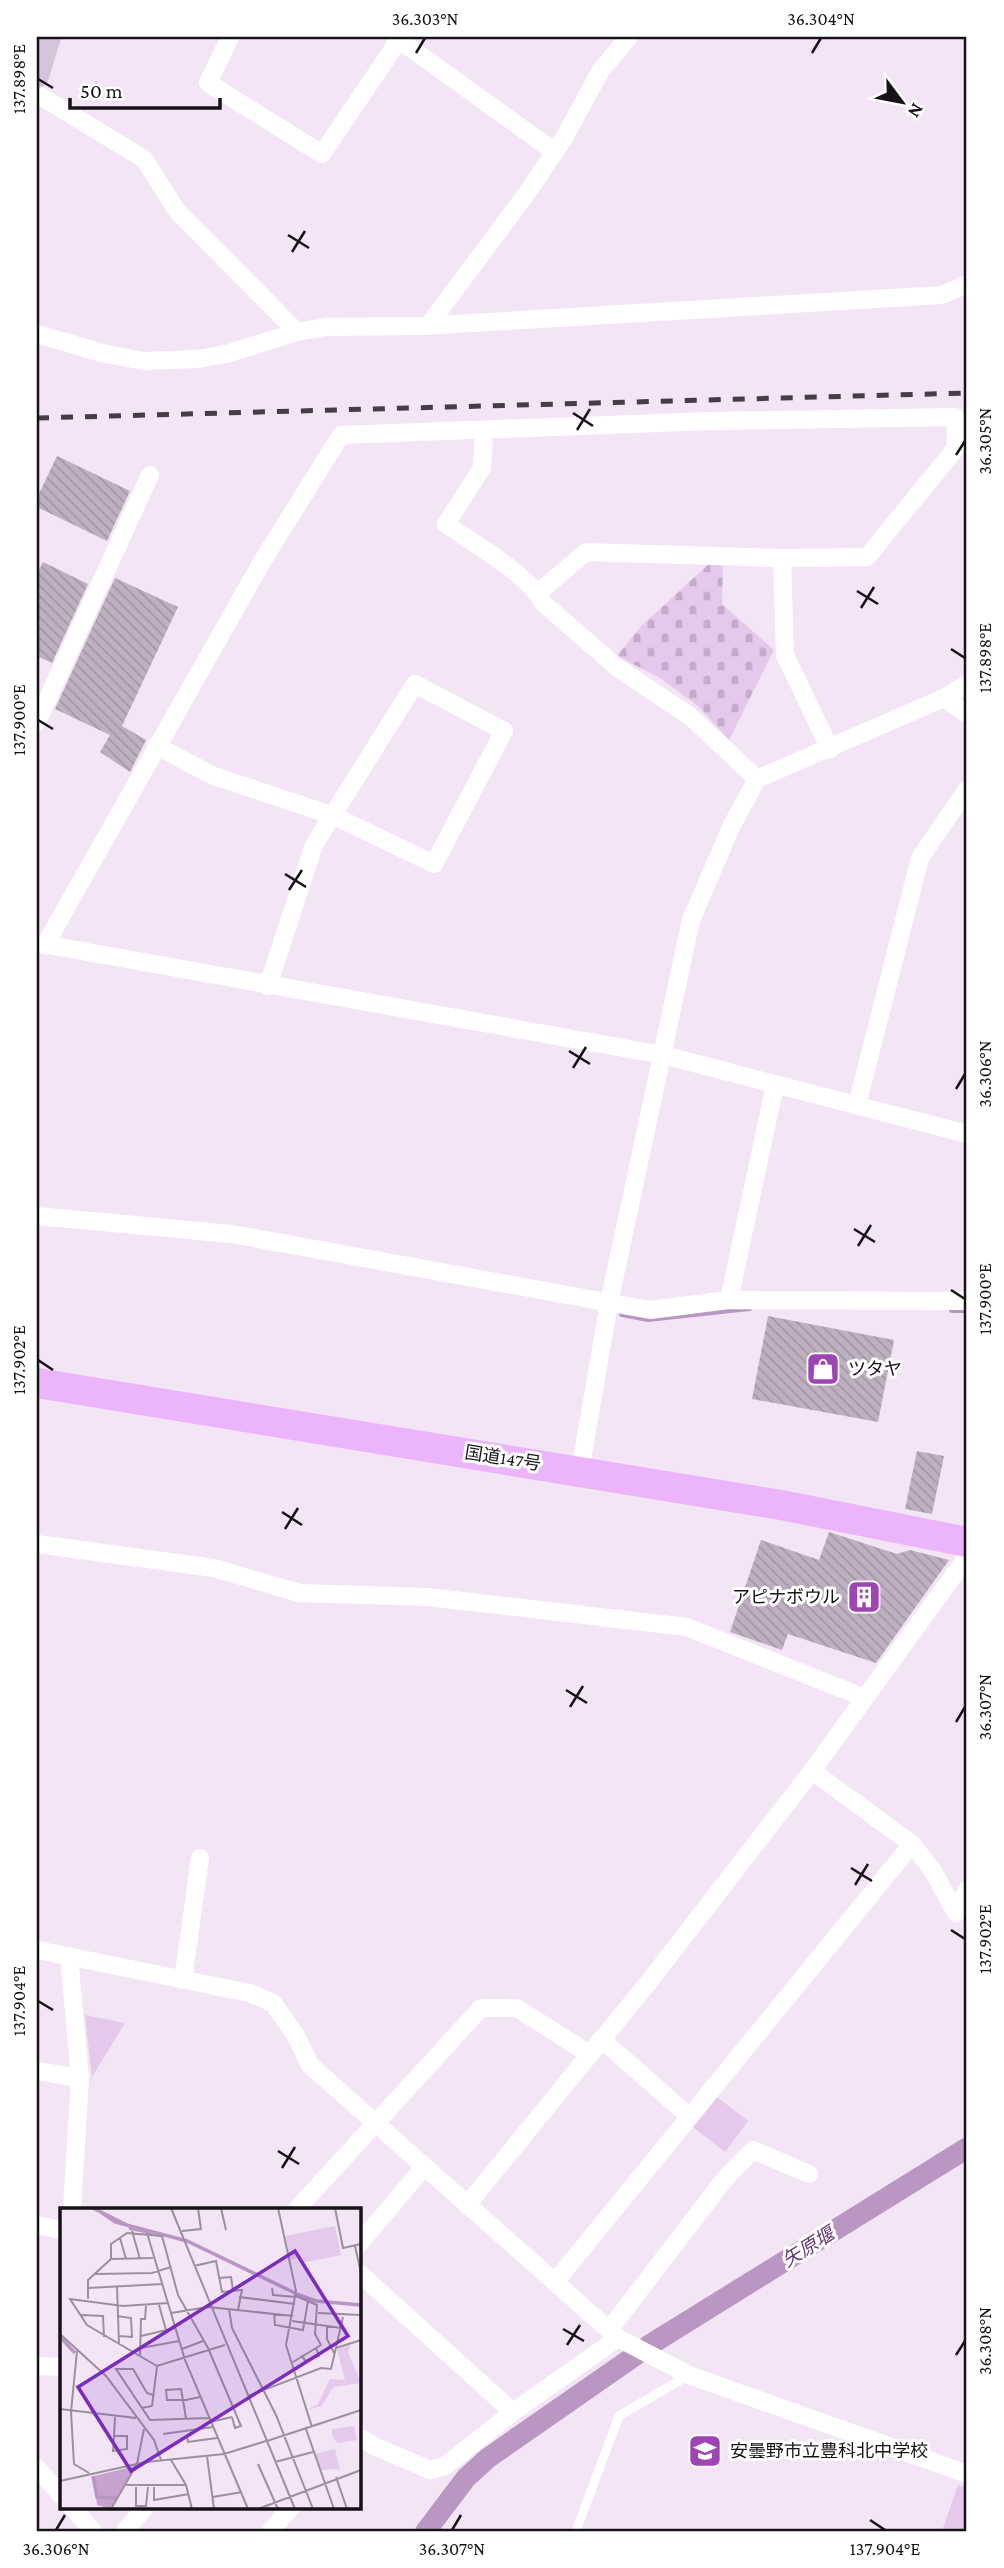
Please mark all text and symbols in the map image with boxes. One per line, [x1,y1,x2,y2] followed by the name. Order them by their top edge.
[392,9,459,29] text: 36.303°N
[787,9,855,29] text: 36.304°N
[9,44,29,114] text: 137.898°E
[70,66,220,110] scale bar
[867,66,937,136] north arrow
[80,79,123,103] text: 50 m
[904,100,928,122] text: N
[975,407,995,474] text: 36.305°N
[975,623,995,693] text: 137.898°E
[9,684,29,756] text: 137.900°E
[975,1040,995,1107] text: 36.306°N
[975,1263,995,1335] text: 137.900°E
[9,1325,29,1395] text: 137.902°E
[804,1350,842,1388] shop icon: ツタヤ
[848,1359,902,1379] place label: ツタヤ
[463,1442,543,1474] street label: 国道147号
[845,1578,883,1616] building icon: アピナボウル
[732,1587,840,1607] place label: アピナボウル
[975,1674,995,1740] text: 36.307°N
[975,1904,995,1974] text: 137.902°E
[9,1966,29,2036] text: 137.904°E
[60,2208,360,2508] inset map
[778,2221,840,2271] water label: 矢原堰
[975,2307,995,2375] text: 36.308°N
[686,2432,724,2470] school or university icon: 安曇野市立豊科北中学校
[730,2441,928,2461] place label: 安曇野市立豊科北中学校
[23,2539,90,2559] text: 36.306°N
[419,2539,485,2559] text: 36.307°N
[850,2539,920,2559] text: 137.904°E

